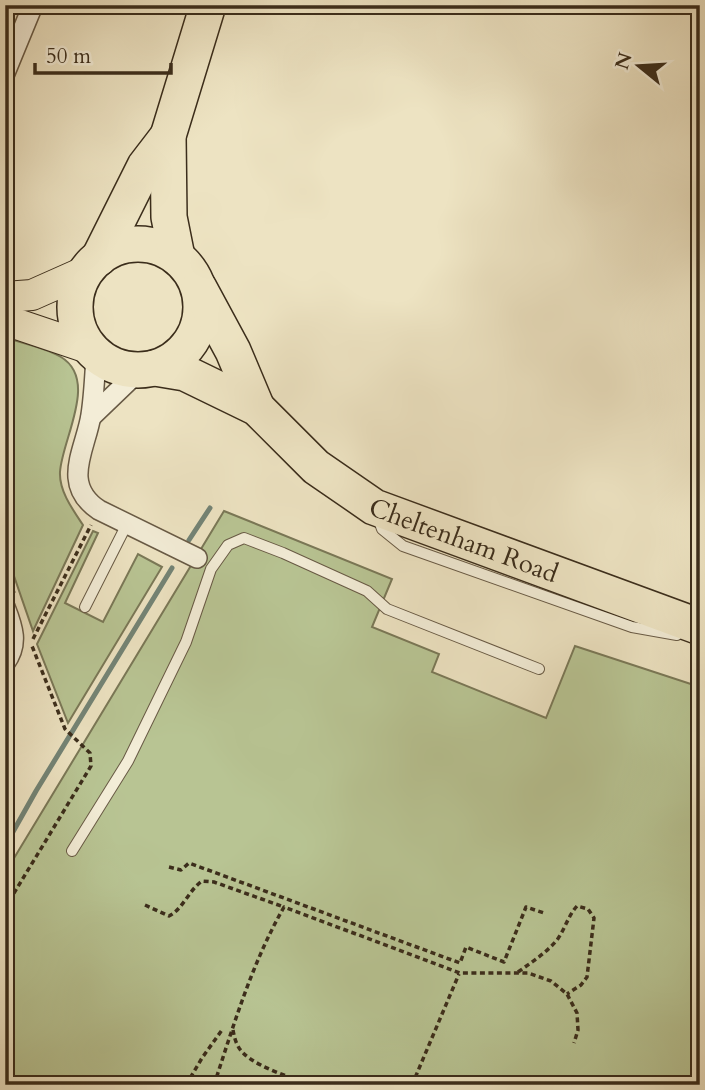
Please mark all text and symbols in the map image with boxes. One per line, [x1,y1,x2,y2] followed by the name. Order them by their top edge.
[35,32,172,76] scale bar
[604,32,674,102] north arrow
[46,42,91,71] text: 50 m
[609,49,639,73] text: N
[364,489,563,591] street label: Cheltenham Road

